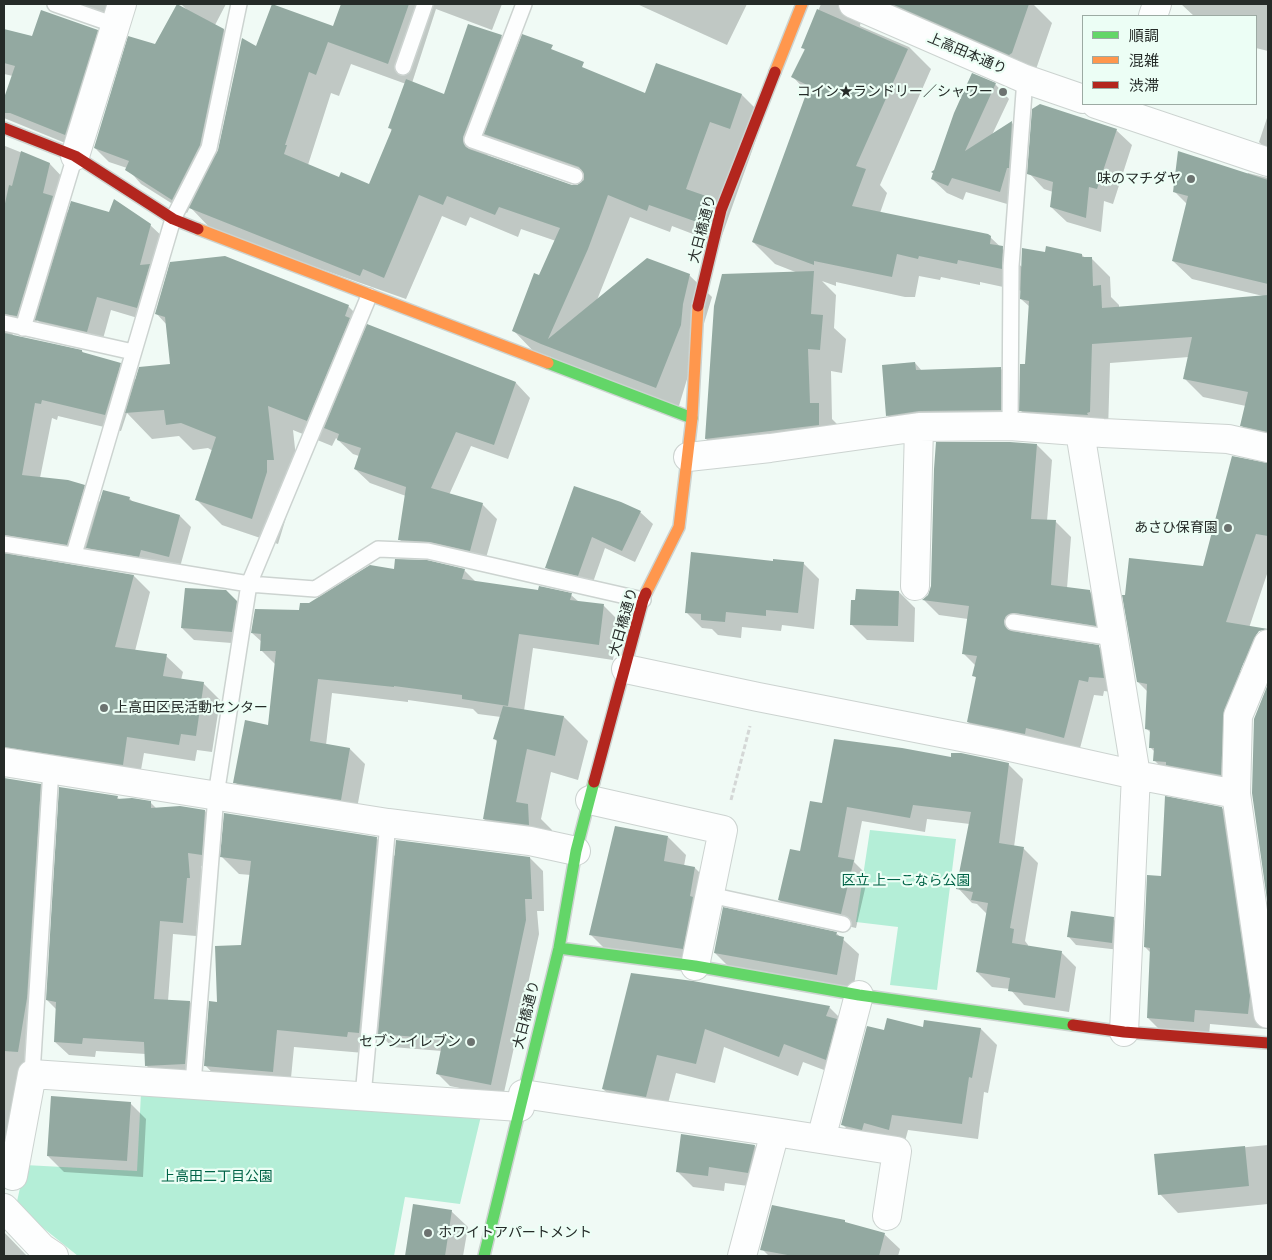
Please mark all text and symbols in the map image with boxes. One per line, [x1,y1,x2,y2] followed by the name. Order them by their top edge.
[1082,15,1257,105] legend
[1129,25,1159,46] text: 順調
[925,30,1009,78] street label: 上高田本通り
[1129,50,1159,71] text: 混雑
[1129,75,1159,96] text: 渋滞
[797,84,993,100] place label: コイン★ランドリー／シャワー
[997,86,1009,98] marker: コイン★ランドリー／シャワー
[1097,171,1181,187] place label: 味のマチダヤ
[1185,173,1197,185] marker: 味のマチダヤ
[686,193,720,265] street label: 大日橋通り
[1134,520,1218,536] place label: あさひ保育園
[1222,522,1234,534] marker: あさひ保育園
[606,586,642,658] street label: 大日橋通り
[114,700,268,716] place label: 上高田区民活動センター
[98,702,110,714] marker: 上高田区民活動センター
[841,873,971,889] park label: 区立 上一こなら公園
[510,979,544,1051] street label: 大日橋通り
[359,1034,461,1050] place label: セブン-イレブン
[465,1036,477,1048] marker: セブン-イレブン
[161,1169,273,1185] park label: 上高田二丁目公園
[438,1225,592,1241] place label: ホワイトアパートメント
[422,1227,434,1239] marker: ホワイトアパートメント

